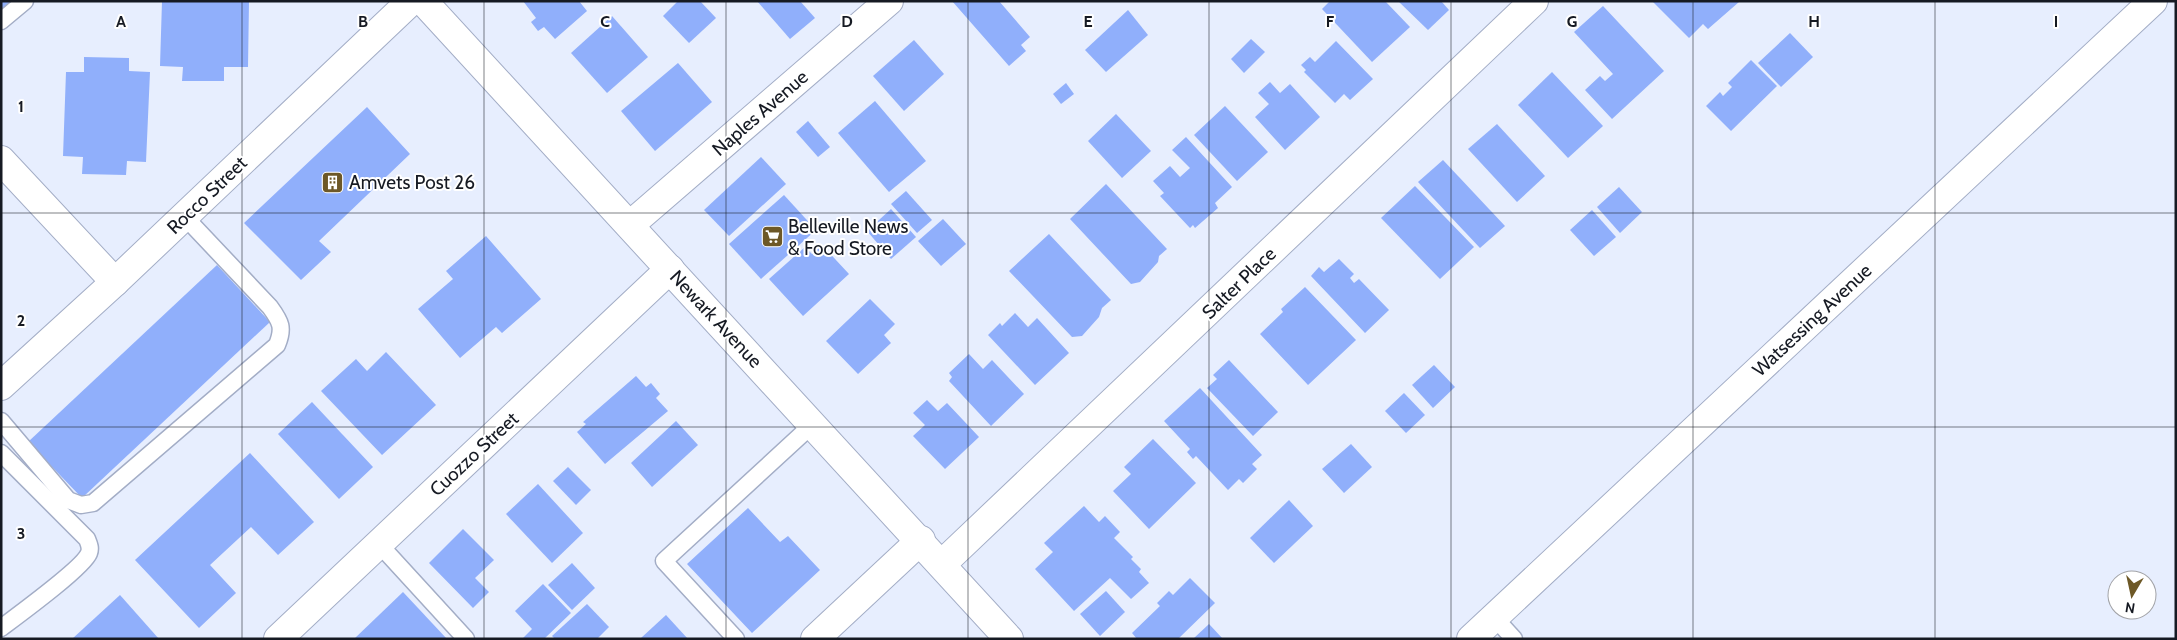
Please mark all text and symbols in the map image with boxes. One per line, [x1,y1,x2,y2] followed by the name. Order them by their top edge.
[116,12,126,31] text: A
[358,12,368,31] text: B
[600,12,610,31] text: C
[841,12,853,31] text: D
[1083,12,1093,31] text: E
[1326,12,1335,31] text: F
[1567,12,1577,31] text: G
[1808,12,1820,31] text: H
[2054,12,2058,31] text: I
[707,65,813,161] street label: Naples Avenue
[18,97,24,116] text: 1
[162,151,252,239] street label: Rocco Street
[321,170,345,194] building icon: Amvets Post 26
[349,171,475,194] place label: Amvets Post 26
[788,215,908,260] place label: Belleville News & Food Store
[760,225,784,249] supermarket icon: Belleville News & Food Store
[1197,242,1281,324] street label: Salter Place
[1748,259,1877,381] street label: Watsessing Avenue
[665,266,767,373] street label: Newark Avenue
[17,311,25,330] text: 2
[425,407,524,501] street label: Cuozzo Street
[17,524,25,543] text: 3
[2107,570,2157,620] north arrow
[2124,598,2136,618] text: N

